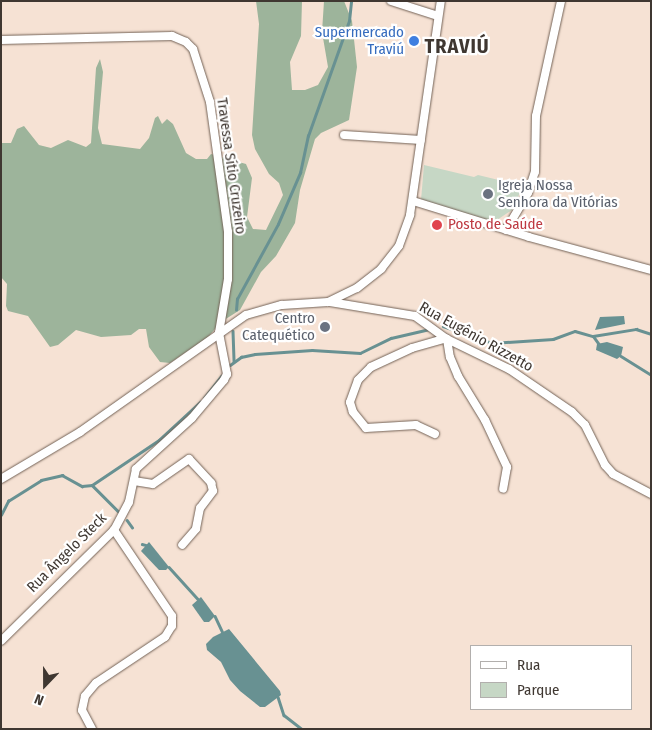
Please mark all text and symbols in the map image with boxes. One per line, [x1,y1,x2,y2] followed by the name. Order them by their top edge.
[315,23,404,58] place label: Supermercado Traviú
[424,34,490,58] district label: TRAVIÚ
[408,35,420,47] marker: Supermercado Traviú
[213,97,249,235] street label: Travessa Sítio Cruzeiro
[498,176,618,211] place label: Igreja Nossa Senhora da Vitórias
[482,188,494,200] marker: Igreja Nossa Senhora da Vitórias
[448,216,543,234] place label: Posto de Saúde
[430,218,444,232] marker: Posto de Saúde
[416,298,536,376] street label: Rua Eugênio Rizzetto
[242,309,315,344] place label: Centro Catequético
[319,321,331,333] marker: Centro Catequético
[23,509,111,597] street label: Rua Ângelo Steck
[470,645,632,710] legend
[517,656,540,674] text: Rua
[20,660,70,710] north arrow
[517,681,560,699] text: Parque
[32,690,46,709] text: N

